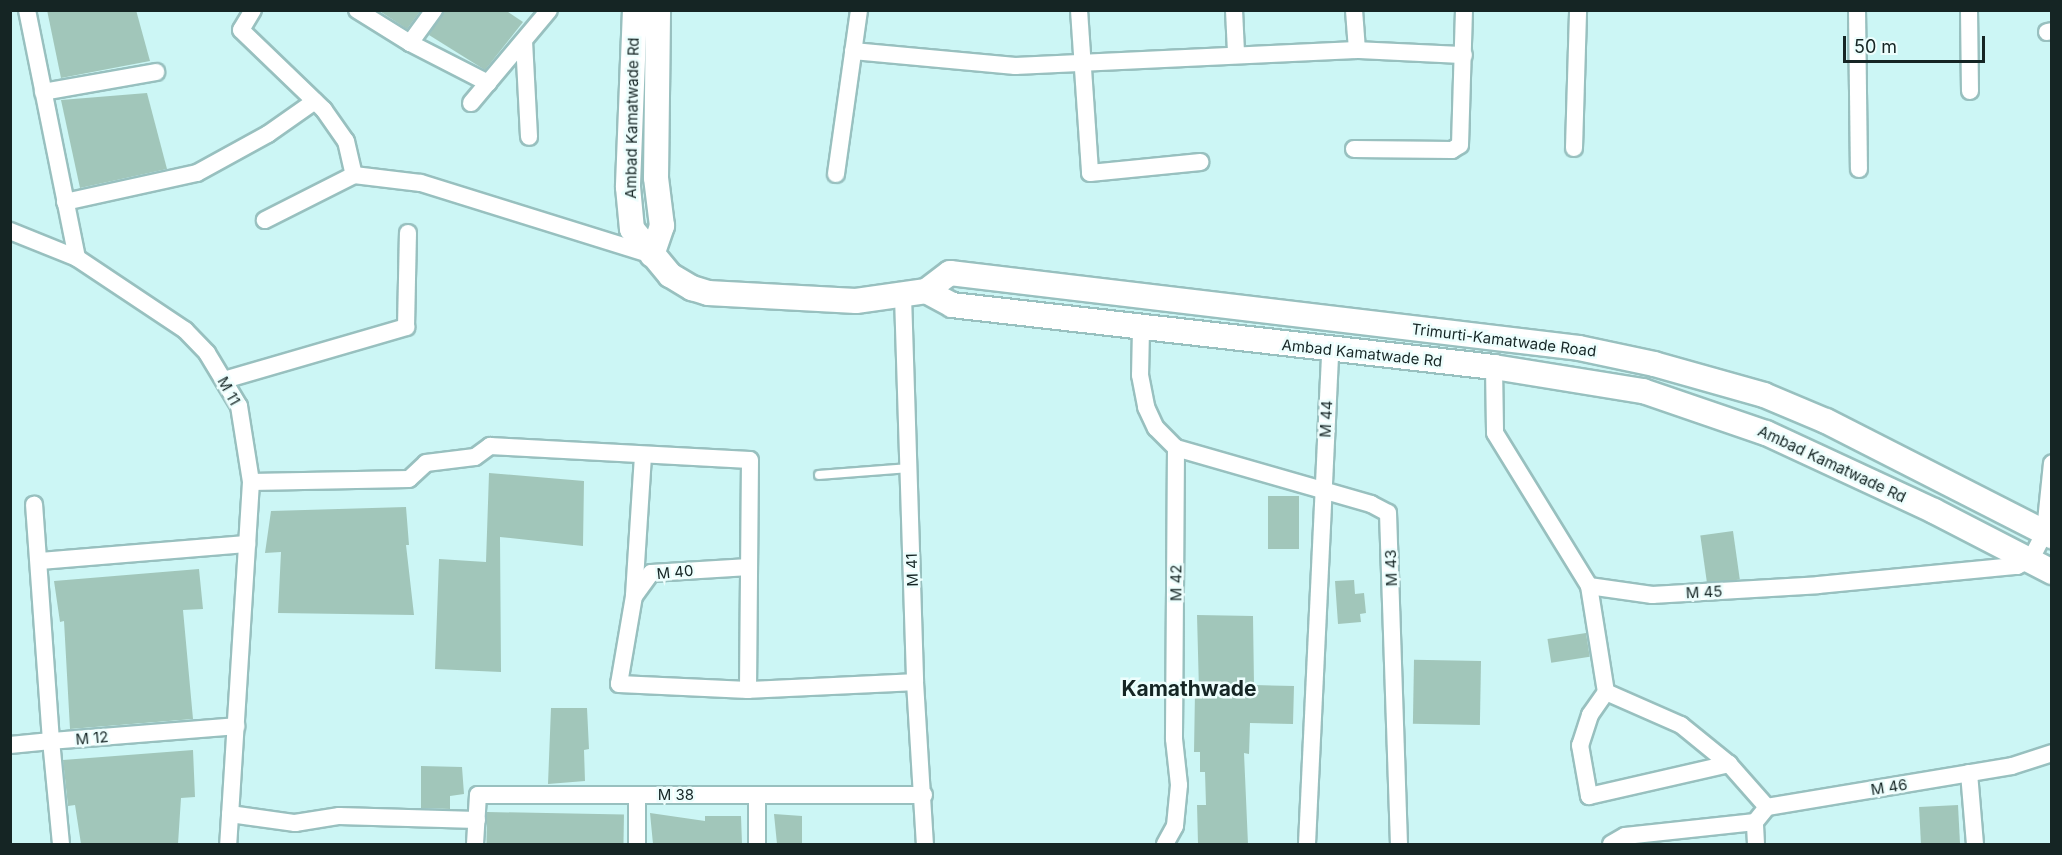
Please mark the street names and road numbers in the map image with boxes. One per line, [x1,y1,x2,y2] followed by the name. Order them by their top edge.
[622,37,642,199] street label: Ambad Kamatwade Rd
[1411,320,1597,360] street label: Trimurti-Kamatwade Road
[1281,336,1443,370] street label: Ambad Kamatwade Rd
[214,374,244,408] street label: M 11
[1316,400,1336,438] street label: M 44
[1755,422,1909,506] street label: Ambad Kamatwade Rd
[1381,549,1401,587] street label: M 43
[902,553,922,587] street label: M 41
[656,561,694,583] street label: M 40
[1167,565,1185,601] street label: M 42
[1685,582,1723,602] street label: M 45
[75,728,109,748] street label: M 12
[1869,775,1909,799] street label: M 46
[658,786,694,804] street label: M 38

